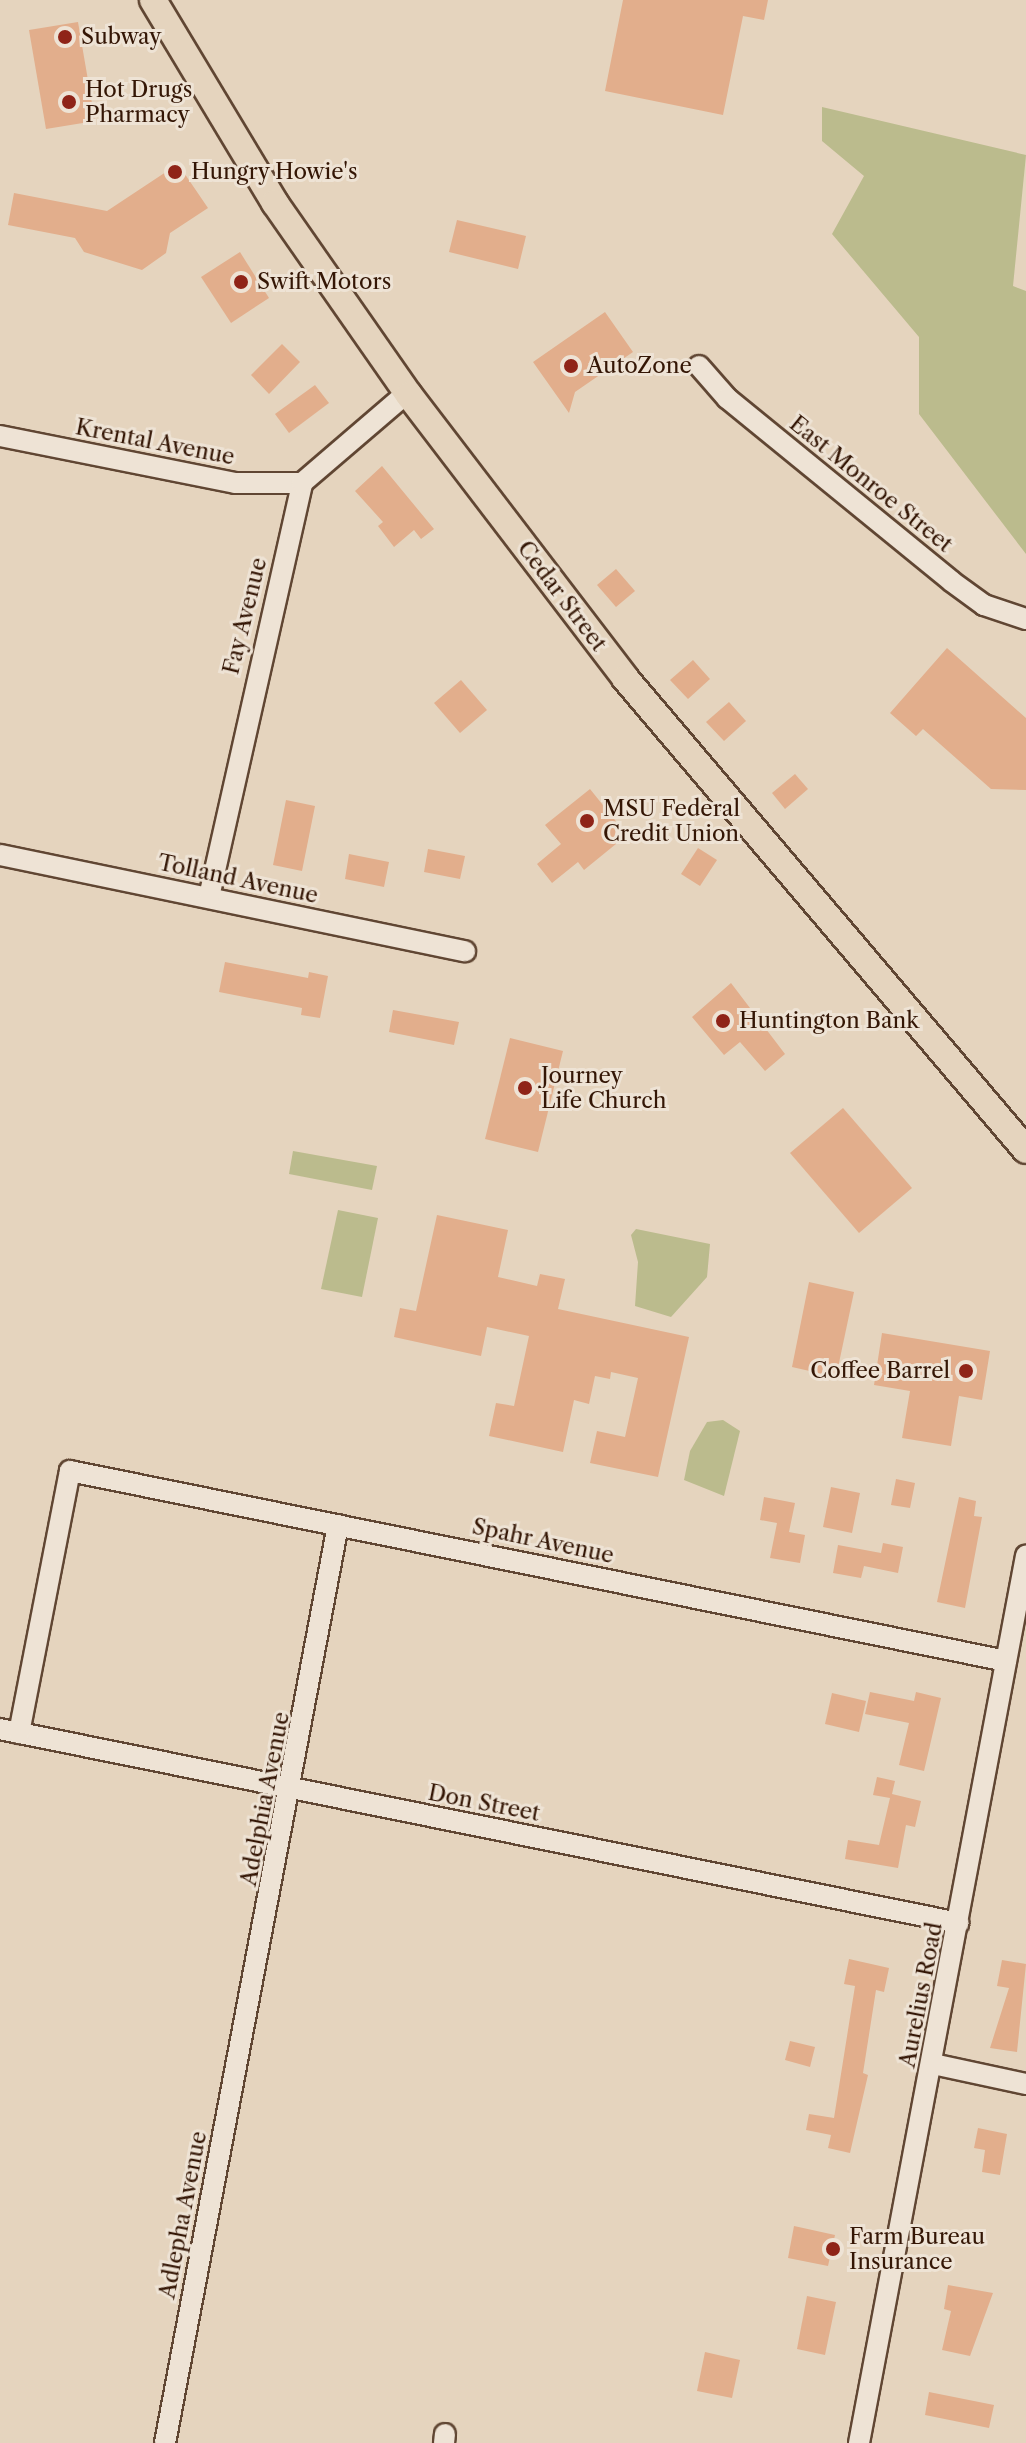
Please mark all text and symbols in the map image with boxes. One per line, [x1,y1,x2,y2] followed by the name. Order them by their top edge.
[81,24,161,50] place label: Subway
[56,28,74,46] marker: Subway
[85,76,192,128] place label: Hot Drugs Pharmacy
[60,93,78,111] marker: Hot Drugs Pharmacy
[191,159,358,185] place label: Hungry Howie's
[166,163,184,181] marker: Hungry Howie's
[257,269,391,295] place label: Swift Motors
[232,273,250,291] marker: Swift Motors
[587,353,692,379] place label: AutoZone
[562,357,580,375] marker: AutoZone
[784,410,958,558] street label: East Monroe Street
[73,414,237,470] street label: Krental Avenue
[512,535,612,657] street label: Cedar Street
[218,554,272,678] street label: Fay Avenue
[603,795,740,846] place label: MSU Federal Credit Union
[578,812,596,830] marker: MSU Federal Credit Union
[155,849,321,909] street label: Tolland Avenue
[739,1008,919,1034] place label: Huntington Bank
[714,1012,732,1030] marker: Huntington Bank
[541,1062,666,1114] place label: Journey Life Church
[516,1079,534,1097] marker: Journey Life Church
[810,1358,950,1384] place label: Coffee Barrel
[957,1362,975,1380] marker: Coffee Barrel
[469,1513,617,1569] street label: Spahr Avenue
[235,1709,295,1889] street label: Adelphia Avenue
[426,1779,542,1827] street label: Don Street
[894,1920,948,2070] street label: Aurelius Road
[154,2128,212,2302] street label: Adlepha Avenue
[849,2223,985,2274] place label: Farm Bureau Insurance
[824,2240,842,2258] marker: Farm Bureau Insurance

